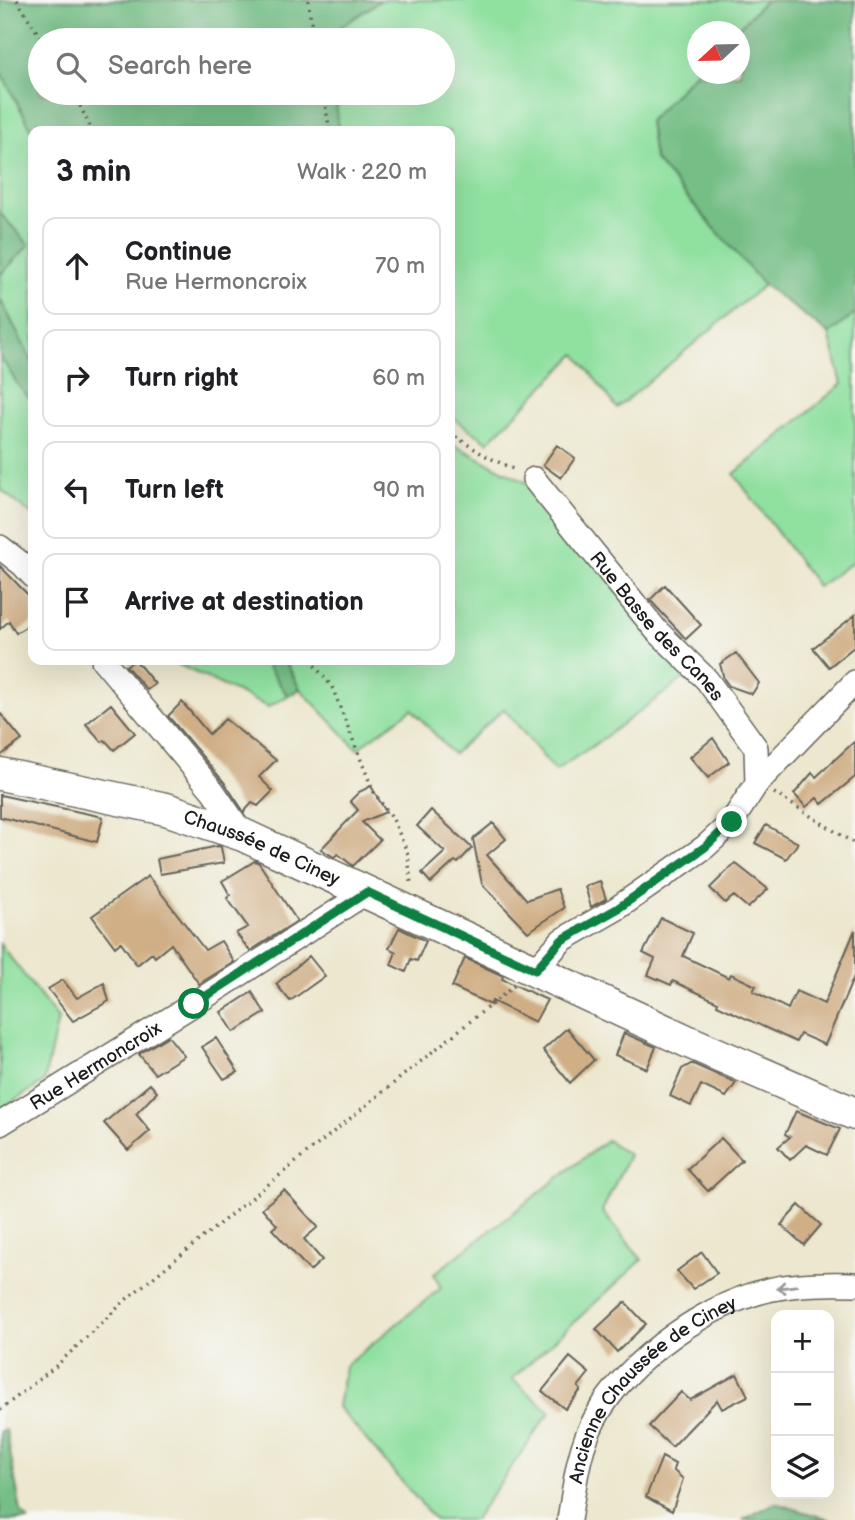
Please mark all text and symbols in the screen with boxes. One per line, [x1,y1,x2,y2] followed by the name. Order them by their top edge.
[687,21,750,84] north arrow
[28,28,455,105] search box
[52,48,90,86] icon: search
[108,51,252,82] text: Search here
[56,154,131,190] text: 3 min
[297,158,427,186] text: Walk · 220 m
[125,237,232,268] text: Continue
[58,247,96,285] icon: ahead
[375,252,425,280] text: 70 m
[125,268,307,296] text: Rue Hermoncroix
[58,359,96,397] icon: right
[125,363,238,394] text: Turn right
[372,364,425,392] text: 60 m
[58,471,96,509] icon: left
[125,475,224,506] text: Turn left
[373,476,425,504] text: 90 m
[584,547,728,706] street label: Rue Basse des Canes
[58,583,96,621] icon: arrive
[125,587,364,618] text: Arrive at destination
[180,806,344,892] street label: Chaussée de Ciney
[716,806,747,837] route end
[178,988,209,1019] route start
[26,1017,166,1116] street label: Rue Hermoncroix
[776,1281,799,1294] one-way arrow
[565,1292,740,1486] street label: Ancienne Chaussée de Ciney
[771,1310,834,1499] map controls
[771,1310,834,1373] button: +
[771,1373,834,1436] button: −
[771,1436,834,1499] button: layers

